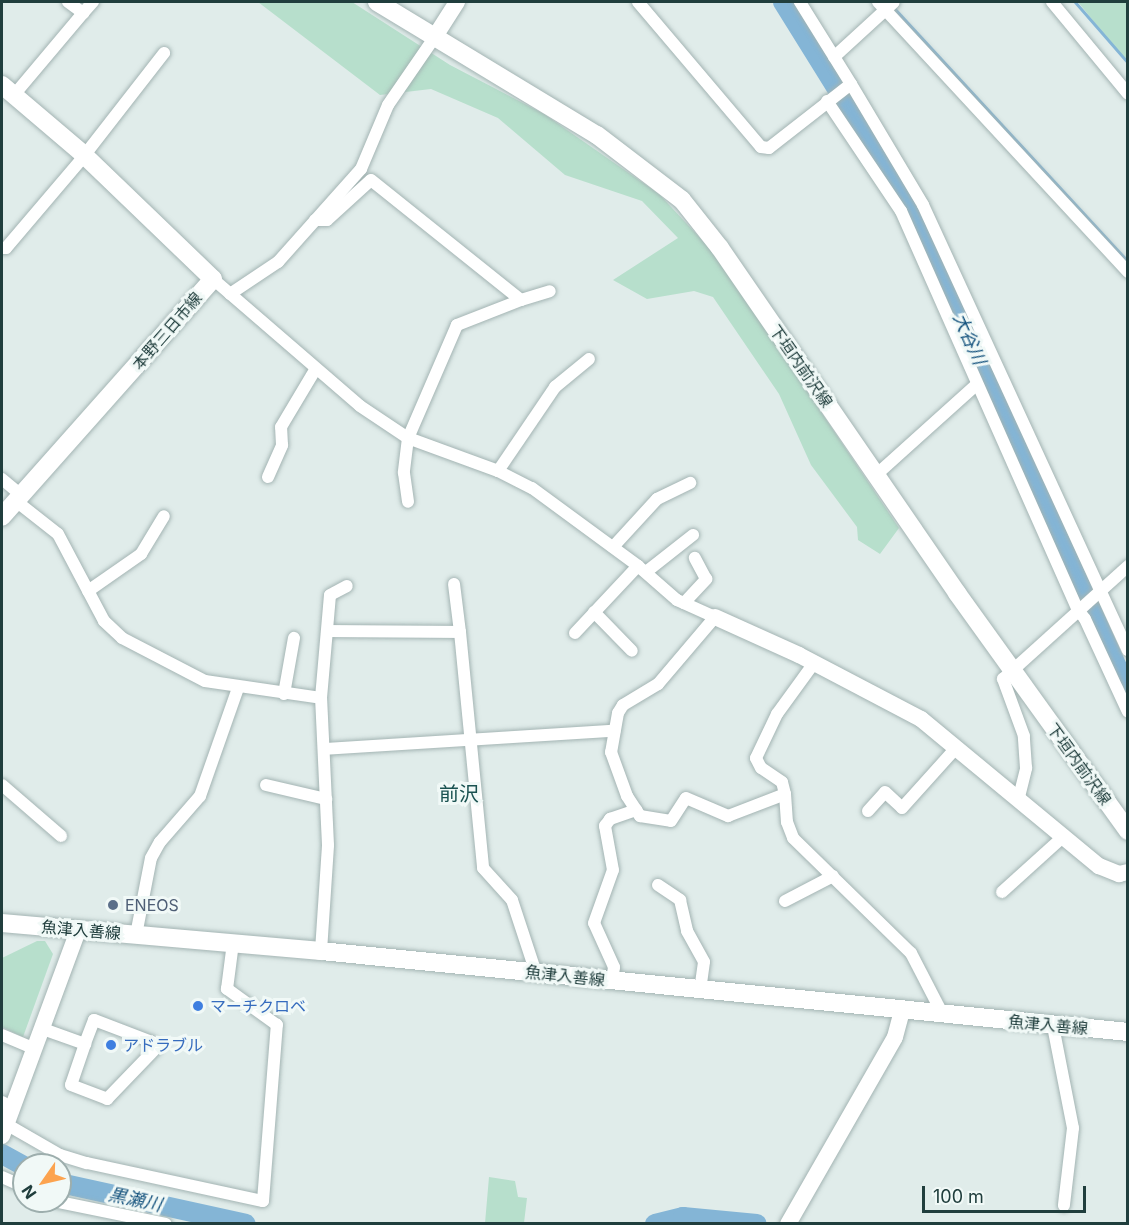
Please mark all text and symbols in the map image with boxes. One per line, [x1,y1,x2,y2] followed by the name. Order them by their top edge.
[128,288,206,374] street label: 本野三日市線
[948,310,990,368] water label: 大谷川
[766,321,836,411] street label: 下垣内前沢線
[1043,720,1115,808] street label: 下垣内前沢線
[439,782,479,806] district label: 前沢
[125,895,179,915] place label: ENEOS
[106,898,120,912] marker: ENEOS
[40,917,122,943] street label: 魚津入善線
[524,962,606,990] street label: 魚津入善線
[210,996,306,1016] place label: マーチクロベ
[191,999,205,1013] marker: マーチクロベ
[1007,1012,1089,1038] street label: 魚津入善線
[123,1035,203,1055] place label: アドラブル
[104,1038,118,1052] marker: アドラブル
[12,1153,72,1213] north arrow
[925,1174,1088,1212] scale bar
[17,1181,40,1203] text: N
[106,1184,164,1216] water label: 黒瀬川
[933,1186,984,1207] text: 100 m

